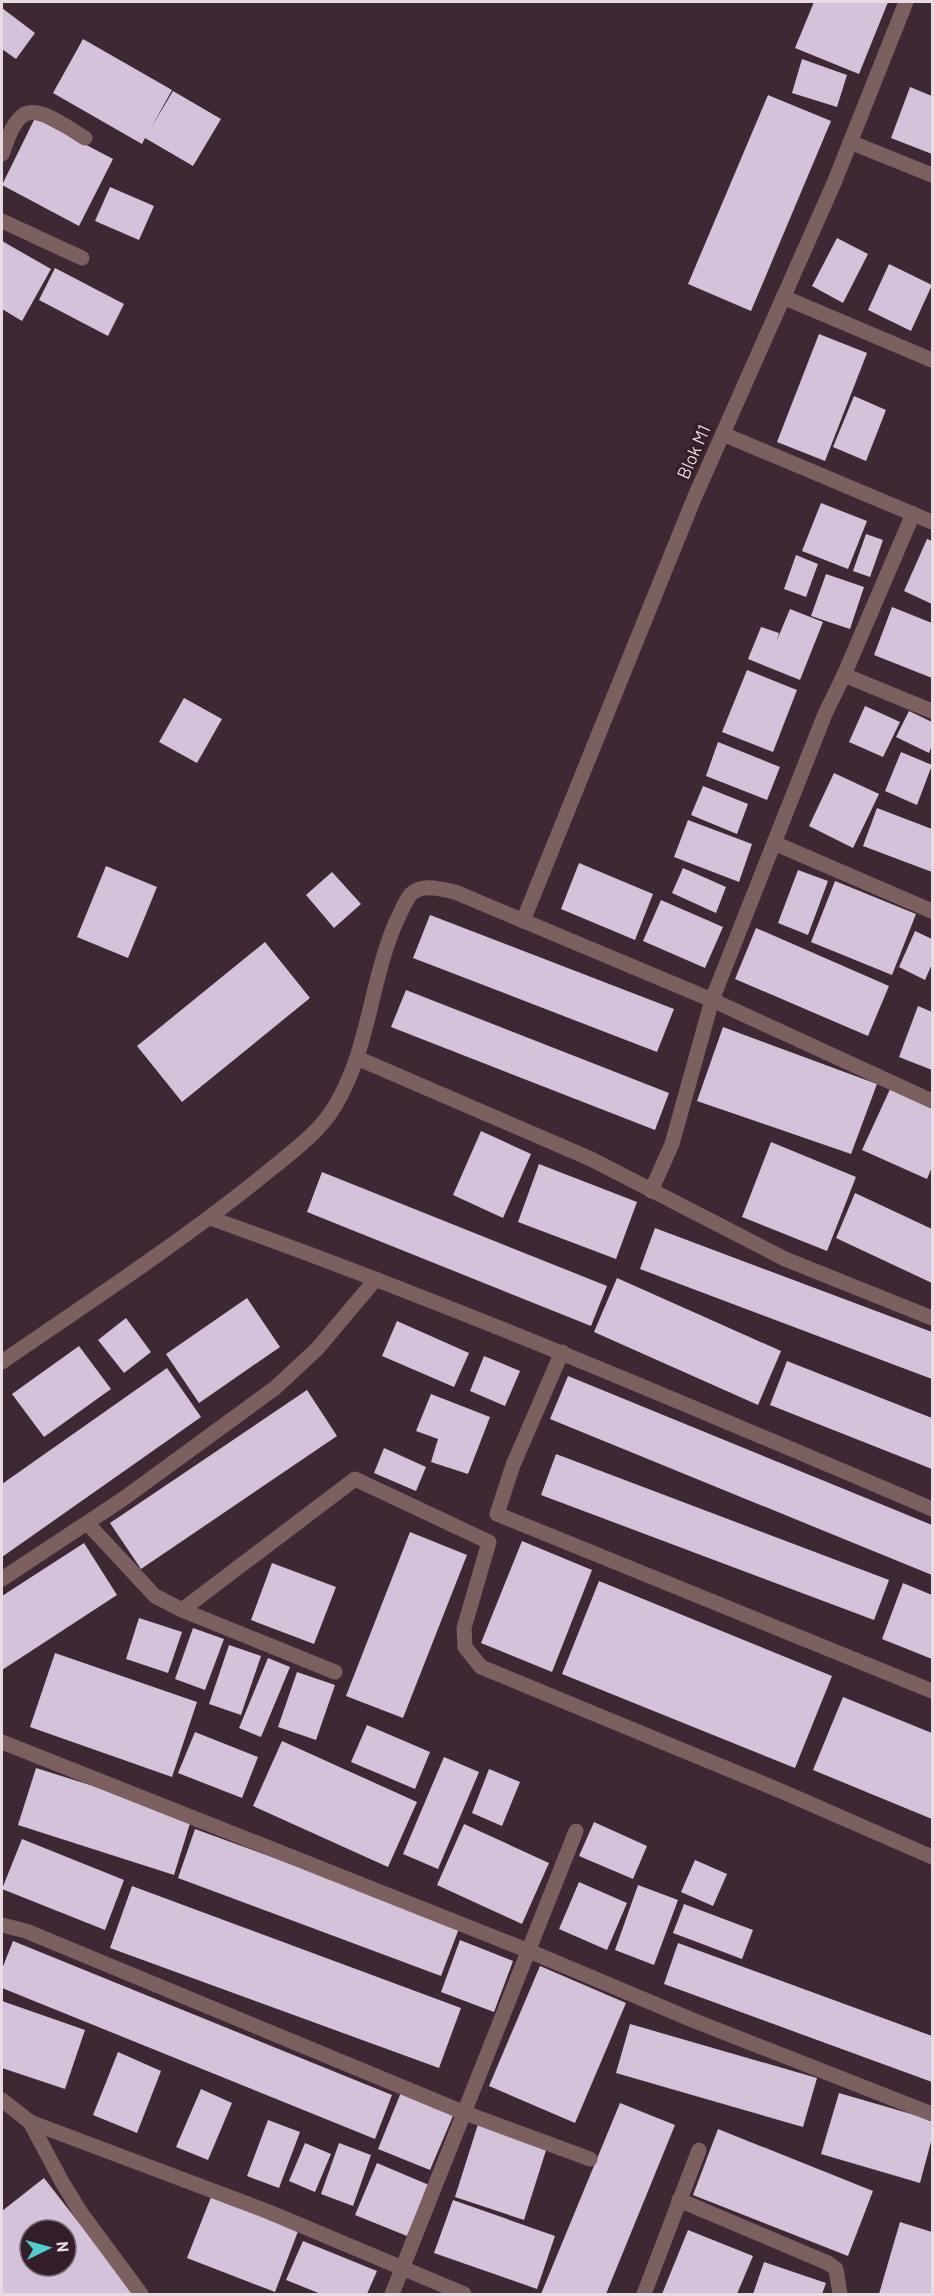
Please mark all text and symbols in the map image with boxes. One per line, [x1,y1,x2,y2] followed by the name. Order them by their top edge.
[671,421,715,482] street label: Blok M1
[18,2218,78,2278] north arrow
[54,2241,73,2253] text: N

